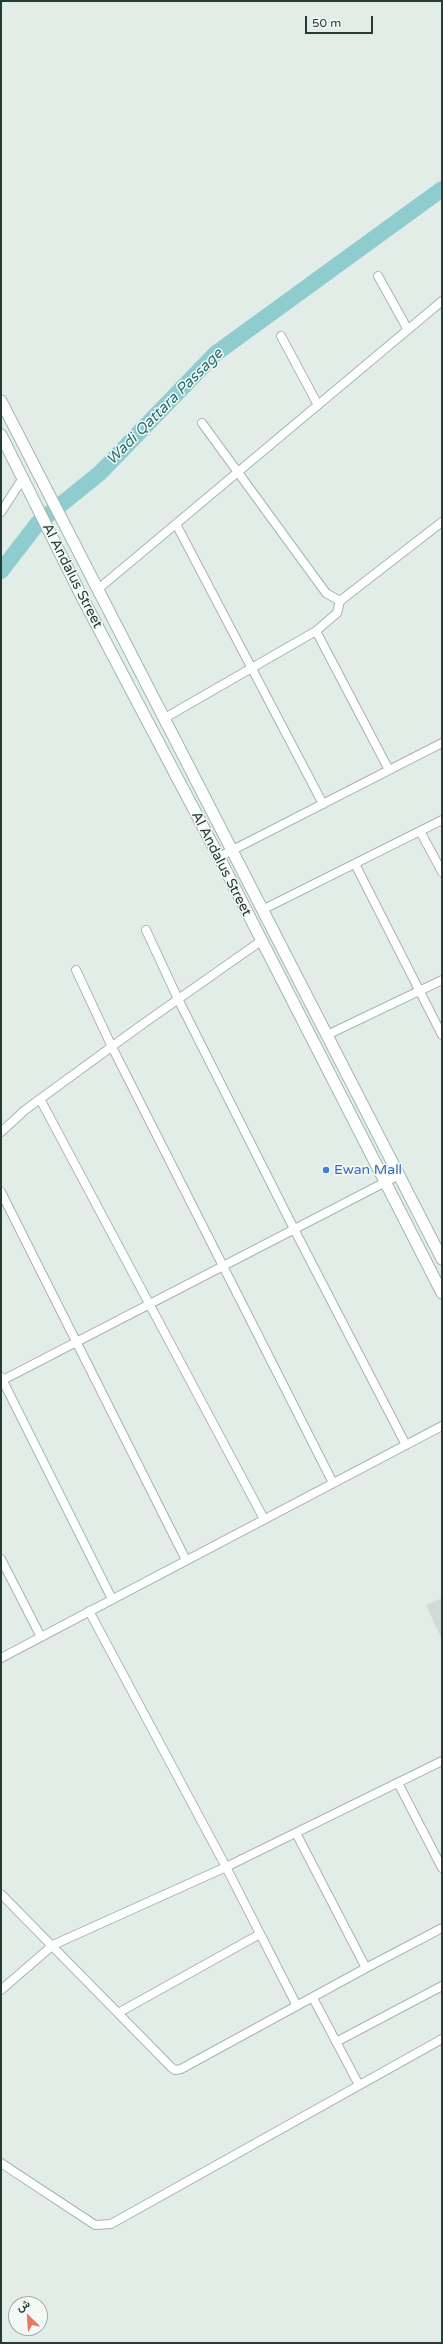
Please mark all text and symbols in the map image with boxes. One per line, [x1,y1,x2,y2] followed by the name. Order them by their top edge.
[307,8,375,34] scale bar
[312,16,341,30] text: 50 m
[103,345,227,469] water label: Wadi Qattara Passage
[38,521,106,631] street label: Al Andalus Street
[187,809,255,919] street label: Al Andalus Street
[334,1162,402,1178] place label: Ewan Mall
[321,1165,331,1175] marker: Ewan Mall
[8,2296,48,2336] north arrow
[14,2297,32,2314] text: ش

